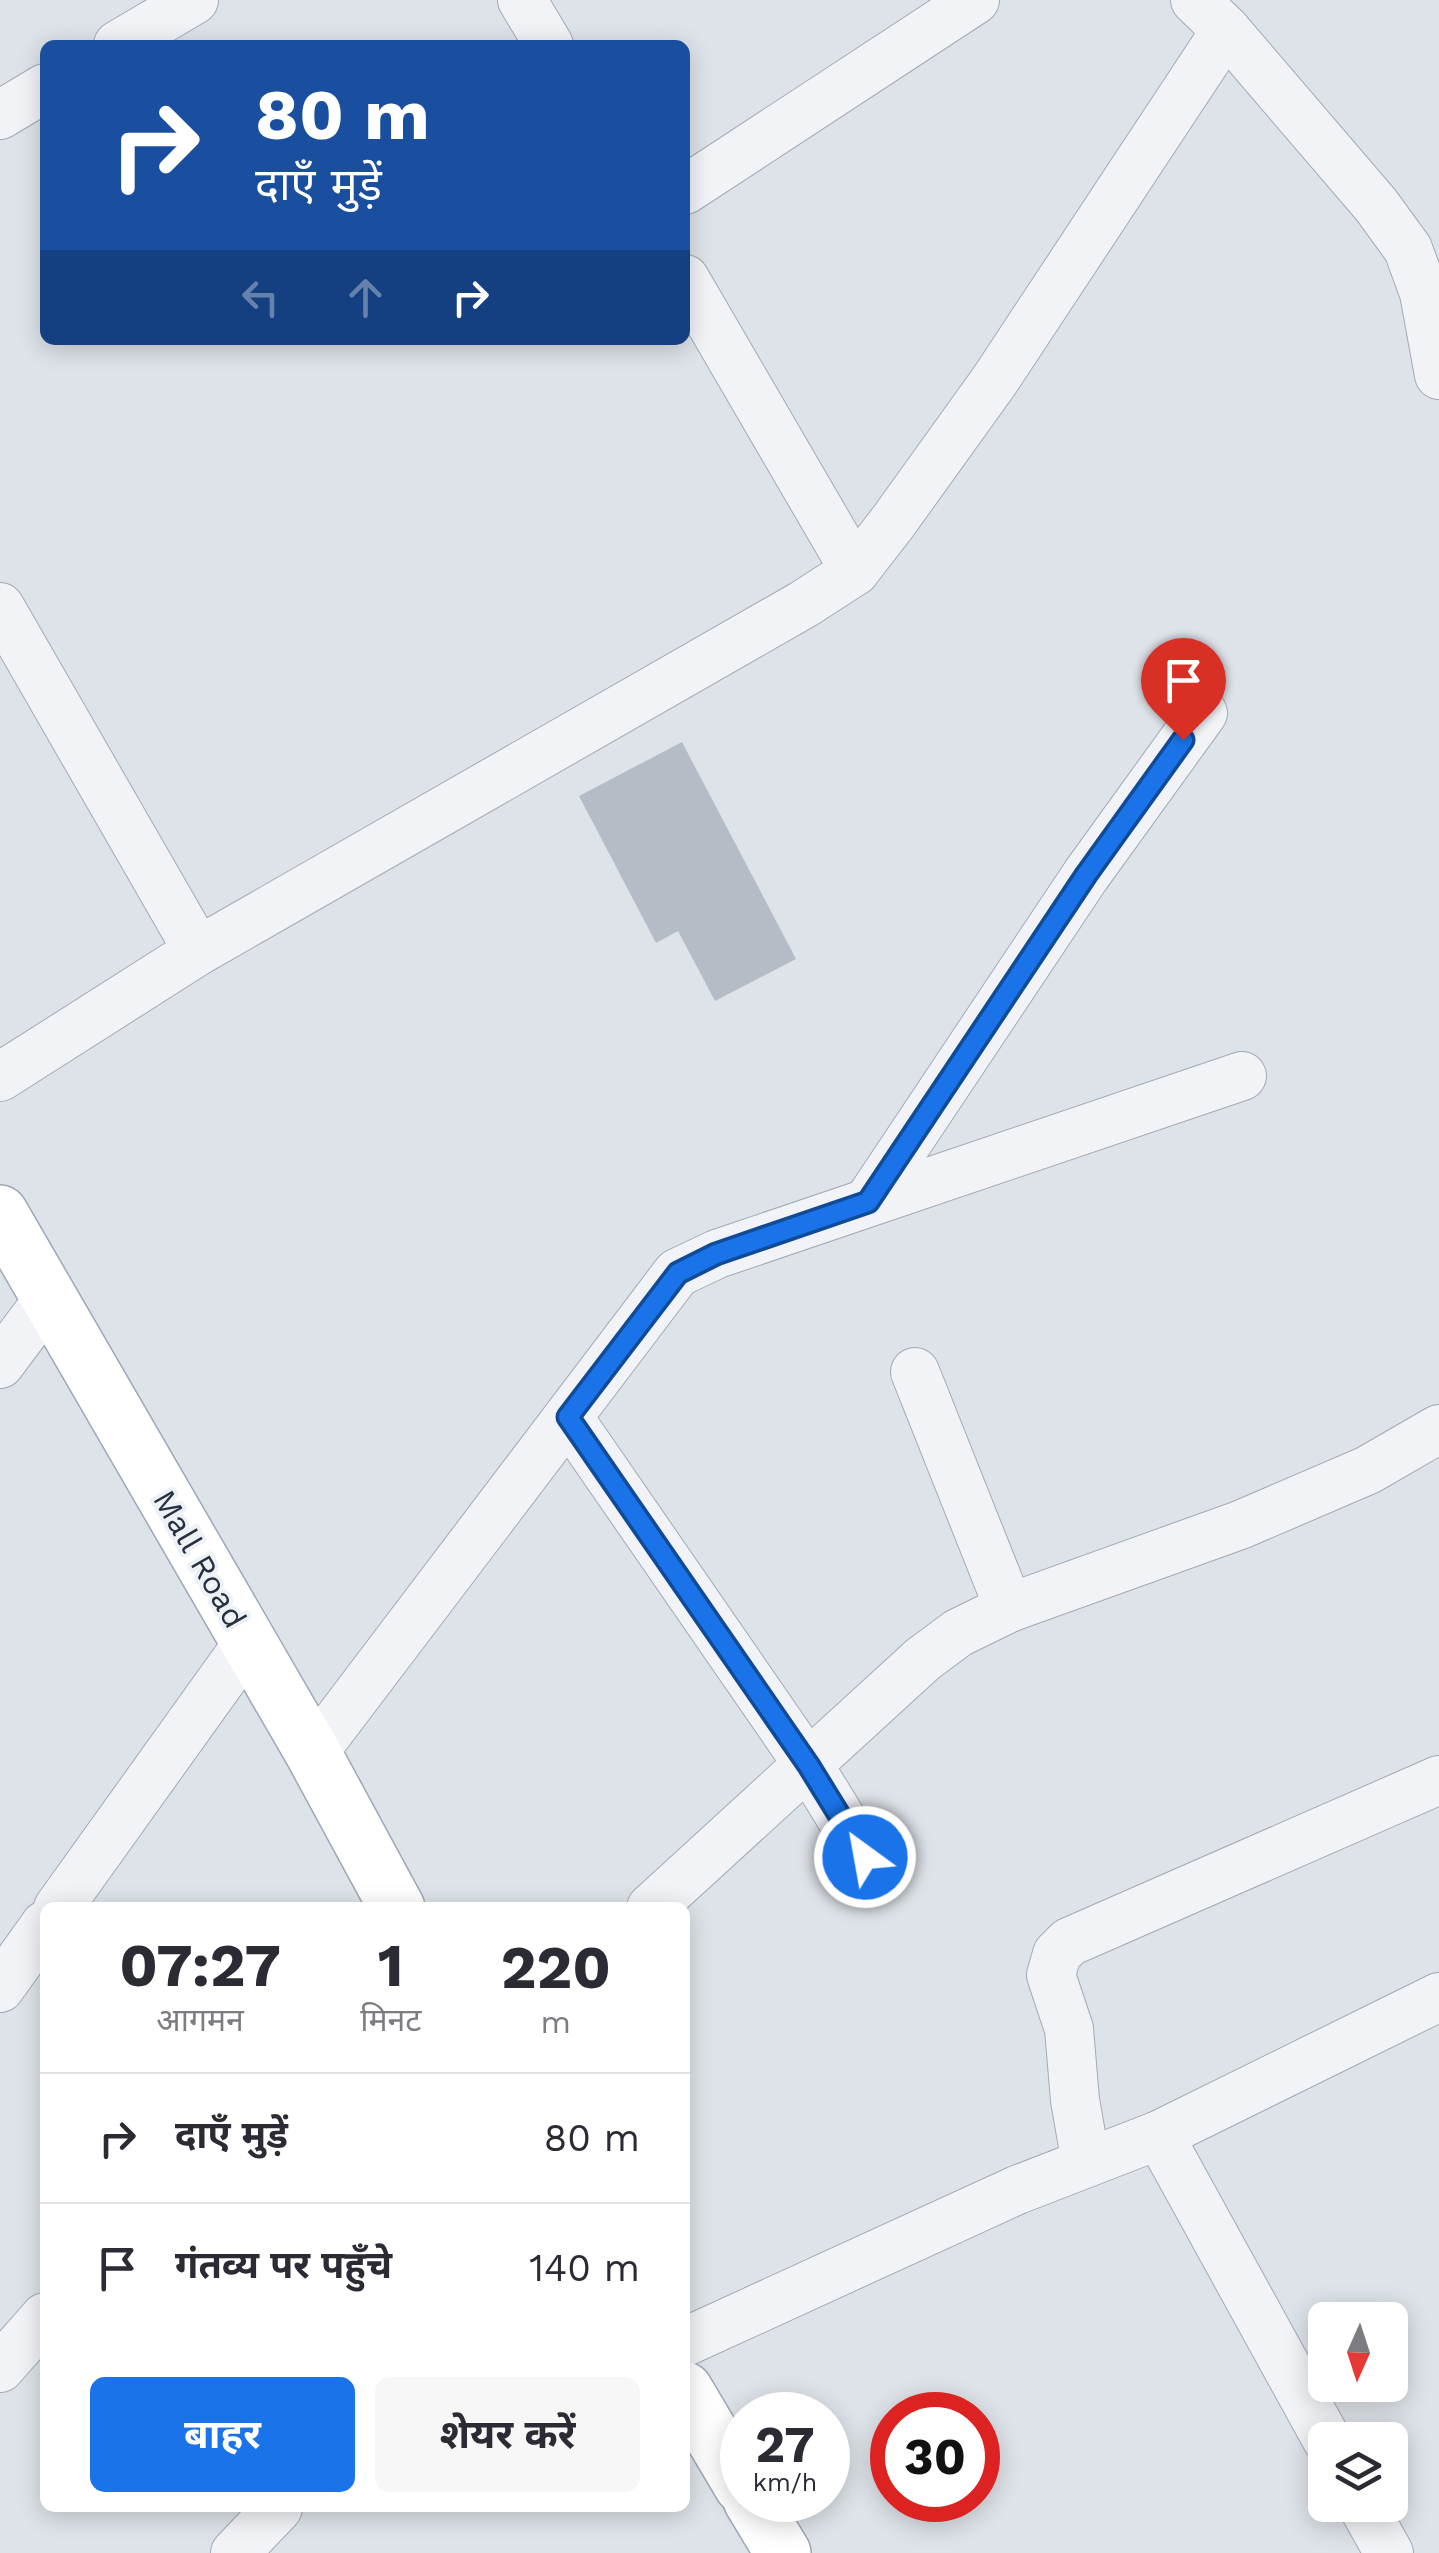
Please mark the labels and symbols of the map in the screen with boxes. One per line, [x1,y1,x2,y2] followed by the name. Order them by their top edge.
[1141,638,1226,741] pin
[145,1483,255,1635] street label: Mall Road
[813,1805,917,1909] position arrow
[1308,2302,1408,2402] north arrow
[870,2392,1000,2522] speed limit sign: 30

